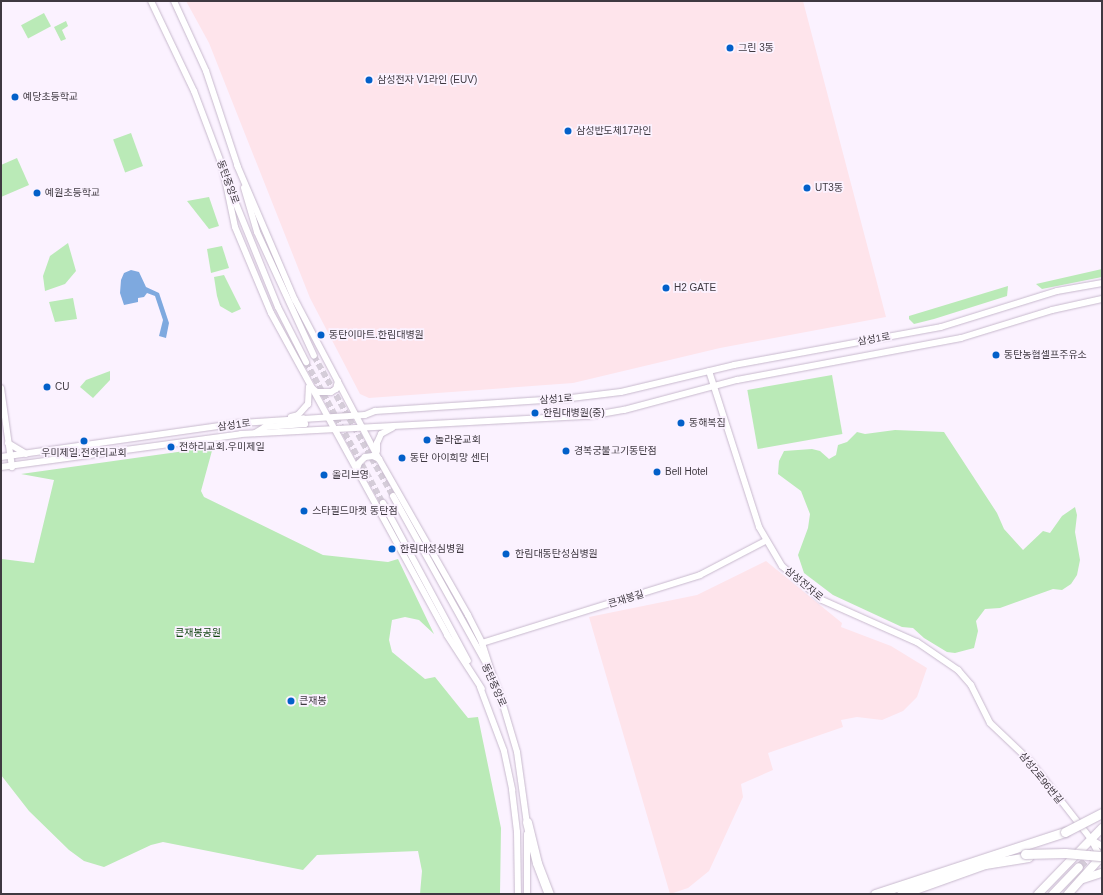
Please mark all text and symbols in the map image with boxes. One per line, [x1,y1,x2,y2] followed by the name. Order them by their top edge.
[738,42,774,54] place label: 그린 3동
[725,43,735,53] marker: 그린 3동
[377,74,477,86] place label: 삼성전자 V1라인 (EUV)
[364,75,374,85] marker: 삼성전자 V1라인 (EUV)
[23,91,78,103] place label: 예당초등학교
[10,92,20,102] marker: 예당초등학교
[576,125,652,137] place label: 삼성반도체17라인
[563,126,573,136] marker: 삼성반도체17라인
[214,158,242,206] street label: 동탄중앙로
[815,182,843,194] place label: UT3동
[802,183,812,193] marker: UT3동
[45,187,100,199] place label: 예원초등학교
[32,188,42,198] marker: 예원초등학교
[674,282,716,294] place label: H2 GATE
[661,283,671,293] marker: H2 GATE
[329,329,424,341] place label: 동탄이마트.한림대병원
[316,330,326,340] marker: 동탄이마트.한림대병원
[857,330,891,348] street label: 삼성1로
[1004,349,1087,361] place label: 동탄농협셀프주유소
[991,350,1001,360] marker: 동탄농협셀프주유소
[55,381,69,393] place label: CU
[42,382,52,392] marker: CU
[539,392,573,406] street label: 삼성1로
[543,407,605,419] place label: 한림대병원(중)
[530,408,540,418] marker: 한림대병원(중)
[217,417,251,433] street label: 삼성1로
[689,417,726,429] place label: 동해복집
[676,418,686,428] marker: 동해복집
[435,434,481,446] place label: 놀라운교회
[422,435,432,445] marker: 놀라운교회
[79,436,89,446] marker: 우미제일.전하리교회
[179,441,265,453] place label: 전하리교회.우미제일
[166,442,176,452] marker: 전하리교회.우미제일
[574,445,657,457] place label: 경복궁불고기동탄점
[561,446,571,456] marker: 경복궁불고기동탄점
[41,447,127,459] place label: 우미제일.전하리교회
[410,452,489,464] place label: 동탄 아이희망 센터
[397,453,407,463] marker: 동탄 아이희망 센터
[665,466,708,478] place label: Bell Hotel
[652,467,662,477] marker: Bell Hotel
[332,469,369,481] place label: 올리브영
[319,470,329,480] marker: 올리브영
[312,505,398,517] place label: 스타필드마켓 동탄점
[299,506,309,516] marker: 스타필드마켓 동탄점
[400,543,464,555] place label: 한림대성심병원
[387,544,397,554] marker: 한림대성심병원
[500,548,512,560] marker: 한림대동탄성심병원
[515,548,598,560] place label: 한림대동탄성심병원
[783,565,825,603] street label: 삼성전자로
[607,588,645,610] street label: 큰재봉길
[175,627,221,639] park label: 큰재봉공원
[479,662,509,708] street label: 동탄중앙로
[299,695,327,707] place label: 큰재봉
[286,696,296,706] marker: 큰재봉
[1017,750,1065,806] street label: 삼성2로96번길

